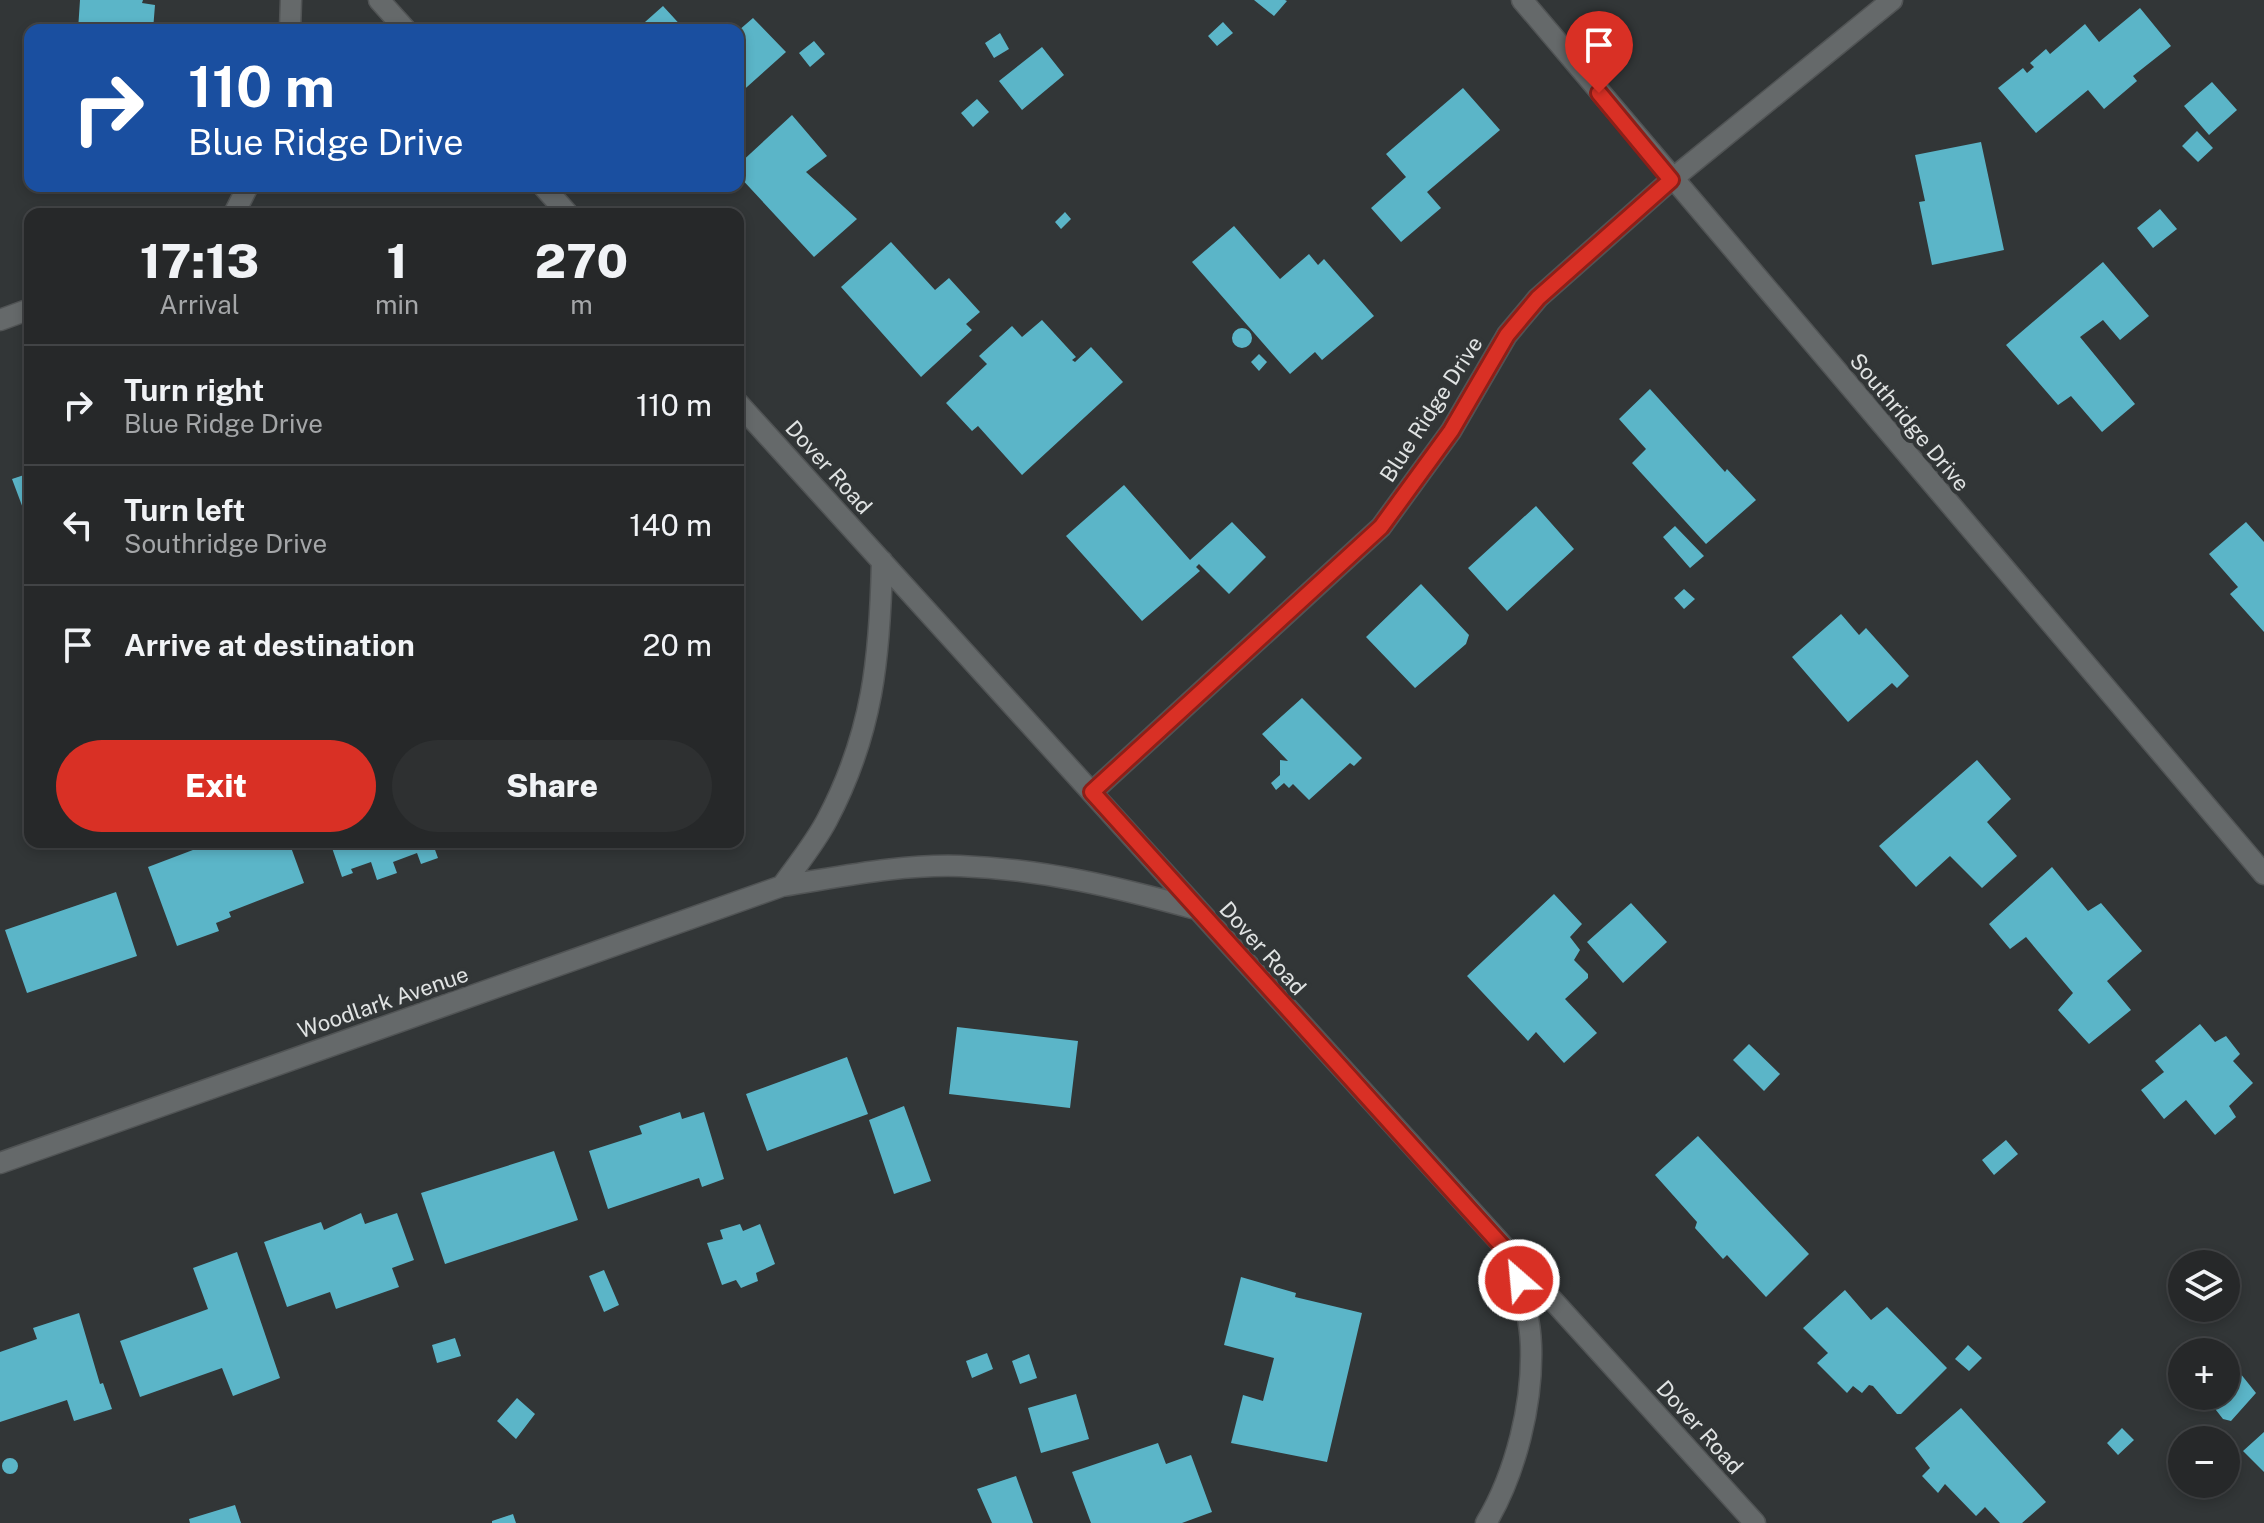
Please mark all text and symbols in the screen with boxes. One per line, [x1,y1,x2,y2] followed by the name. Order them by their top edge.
[1565,11,1633,93] pin
[1577,23,1621,67] icon: arrive
[188,54,335,120] text: 110 m
[56,56,160,160] icon: right
[188,121,464,163] text: Blue Ridge Drive
[140,232,259,289] text: 17:13
[386,232,407,289] text: 1
[535,232,628,289] text: 270
[159,289,240,320] text: Arrival
[375,289,419,320] text: min
[570,289,593,320] text: m
[1374,331,1488,487] street label: Blue Ridge Drive
[1845,348,1975,496] street label: Southridge Drive
[124,372,264,408] text: Turn right
[56,383,100,427] icon: right
[636,387,712,423] text: 110 m
[124,408,323,439] text: Blue Ridge Drive
[780,415,878,519] street label: Dover Road
[124,492,245,528] text: Turn left
[56,503,100,547] icon: left
[629,507,712,543] text: 140 m
[124,528,327,559] text: Southridge Drive
[56,623,100,667] icon: arrive
[124,627,415,663] text: Arrive at destination
[643,627,712,663] text: 20 m
[56,740,376,832] button: Exit
[392,740,712,832] button: Share
[1214,896,1312,1000] street label: Dover Road
[294,961,472,1043] street label: Woodlark Avenue
[1477,1238,1561,1322] position arrow
[2168,1250,2240,1498] map controls
[2168,1250,2240,1322] button: layers
[2168,1338,2240,1410] button: +
[1651,1375,1749,1479] street label: Dover Road
[2168,1426,2240,1498] button: −

